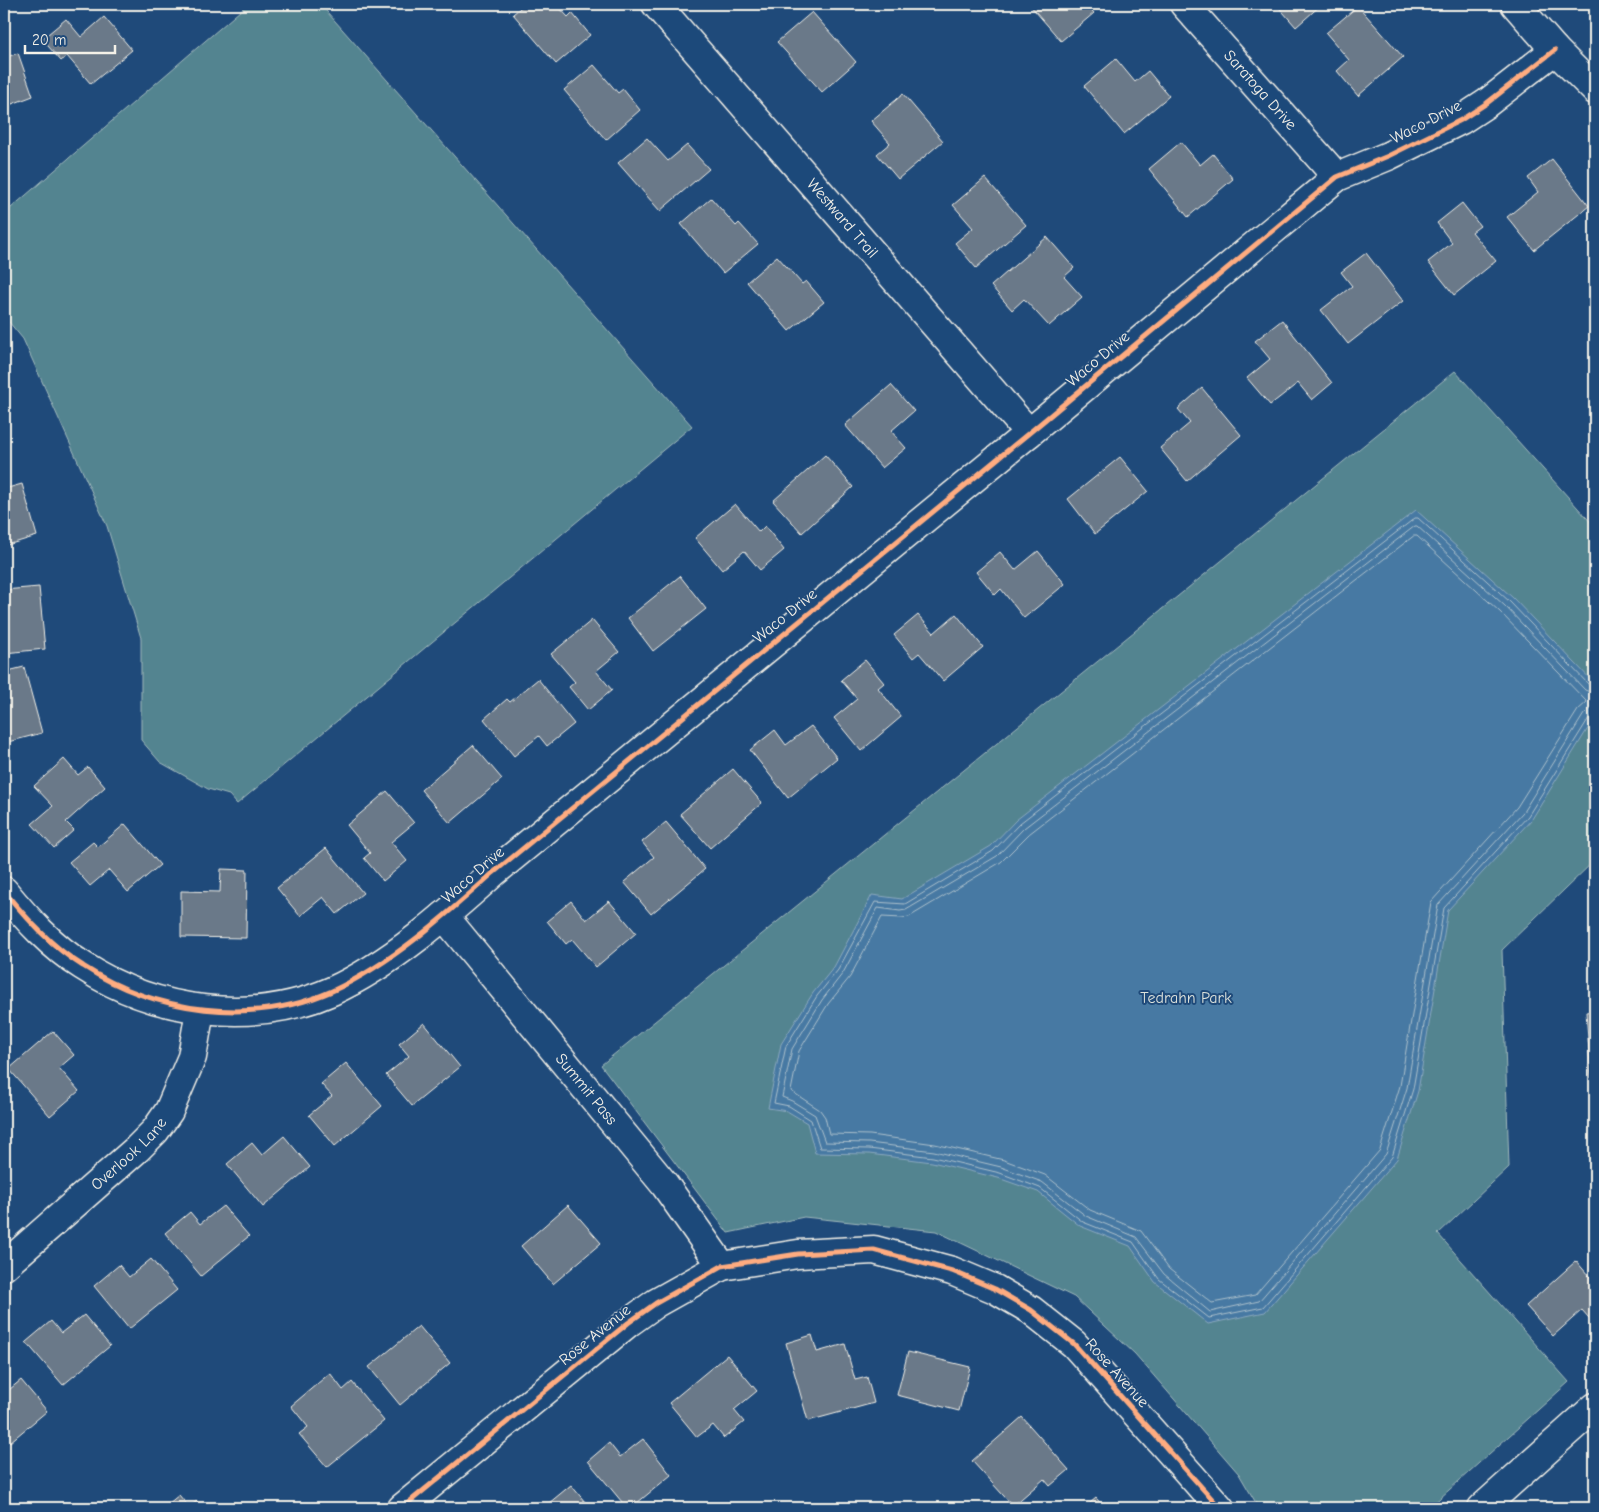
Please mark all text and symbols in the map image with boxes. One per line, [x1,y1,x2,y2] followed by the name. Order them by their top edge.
[25,22,115,54] scale bar
[32,31,66,49] text: 20 m
[1220,46,1300,134] street label: Saratoga Drive
[1388,97,1464,147] street label: Waco Drive
[803,175,882,262] street label: Westward Trail
[1063,327,1133,391] street label: Waco Drive
[749,585,821,647] street label: Waco Drive
[438,843,508,907] street label: Waco Drive
[1140,989,1232,1007] park label: Tedrahn Park
[552,1050,621,1129] street label: Summit Pass
[88,1114,170,1194] street label: Overlook Lane
[556,1301,634,1369] street label: Rose Avenue
[1081,1335,1153,1411] street label: Rose Avenue

